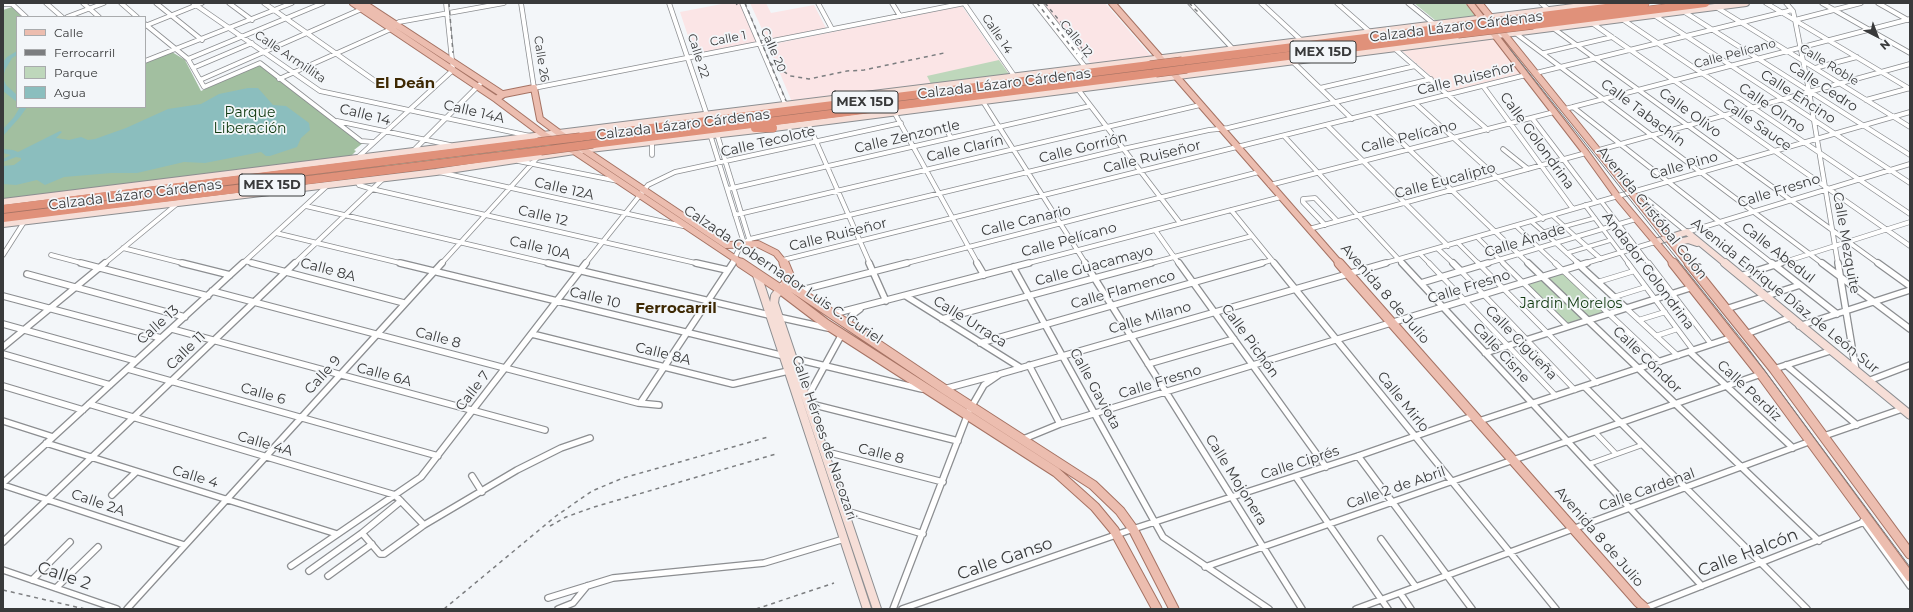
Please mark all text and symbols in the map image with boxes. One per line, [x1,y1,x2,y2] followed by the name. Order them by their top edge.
[1368,8,1544,46] street label: Calzada Lázaro Cárdenas
[979,11,1015,57] street label: Calle 14
[16,16,146,108] legend
[1857,16,1897,56] north arrow
[1057,18,1095,60] street label: Calle 12
[54,25,83,40] text: Calle
[757,26,789,74] street label: Calle 20
[252,28,328,86] street label: Calle Armillita
[709,28,747,50] street label: Calle 1
[684,32,712,80] street label: Calle 22
[530,35,552,83] street label: Calle 26
[1693,36,1777,72] street label: Calle Pelícano
[1877,37,1893,53] text: N
[1290,41,1356,63] road number: MEX 15D
[1797,41,1861,89] street label: Calle Roble
[54,45,115,60] text: Ferrocarril
[1785,58,1861,116] street label: Calle Cedro
[1415,59,1517,99] street label: Calle Ruiseñor
[54,65,98,80] text: Parque
[916,65,1092,103] street label: Calzada Lázaro Cárdenas
[1757,66,1839,128] street label: Calle Encino
[375,75,435,93] district label: El Deán
[1597,76,1689,150] street label: Calle Tabachín
[1735,80,1809,136] street label: Calle Olmo
[54,85,86,100] text: Agua
[1655,85,1725,141] street label: Calle Olivo
[1496,89,1578,193] street label: Calle Golondrina
[832,91,898,113] road number: MEX 15D
[1719,95,1795,155] street label: Calle Sauce
[442,97,506,127] street label: Calle 14A
[338,101,392,129] street label: Calle 14
[213,105,287,138] park label: Parque Liberación
[595,106,771,144] street label: Calzada Lázaro Cárdenas
[853,117,961,157] street label: Calle Zenzontle
[1359,117,1459,157] street label: Calle Pelícano
[719,123,817,161] street label: Calle Tecolote
[1037,129,1129,167] street label: Calle Gorrión
[925,132,1005,166] street label: Calle Clarín
[1101,137,1203,177] street label: Calle Ruiseñor
[1593,143,1711,283] street label: Avenida Cristóbal Colón
[1648,148,1720,184] street label: Calle Pino
[1393,159,1497,203] street label: Calle Eucalipto
[1736,170,1822,212] street label: Calle Fresno
[239,174,305,196] road number: MEX 15D
[533,174,595,204] street label: Calle 12A
[47,176,223,214] street label: Calzada Lázaro Cárdenas
[1829,191,1863,295] street label: Calle Mezquite
[516,202,570,230] street label: Calle 12
[680,202,886,348] street label: Calzada Gobernador Luis C. Curiel
[980,202,1072,240] street label: Calle Canario
[1598,209,1698,333] street label: Andador Golondrina
[787,215,889,255] street label: Calle Ruiseñor
[1687,215,1883,377] street label: Avenida Enrique Díaz de León Sur
[1020,219,1118,261] street label: Calle Pelícano
[1738,219,1818,287] street label: Calle Abedul
[1483,221,1567,261] street label: Calle Ánade
[508,233,572,263] street label: Calle 10A
[1337,241,1433,347] street label: Avenida 8 de Julio
[1033,242,1155,290] street label: Calle Guacamayo
[298,255,358,285] street label: Calle 8A
[1426,266,1512,308] street label: Calle Fresno
[1069,267,1177,313] street label: Calle Flamenco
[568,284,622,312] street label: Calle 10
[930,293,1010,351] street label: Calle Urraca
[1520,296,1622,312] park label: Jardin Morelos
[1107,298,1193,338] street label: Calle Milano
[635,300,717,318] district label: Ferrocarril
[1218,301,1282,381] street label: Calle Pichón
[134,302,182,348] street label: Calle 13
[1481,302,1561,384] street label: Calle Cigüeña
[1469,319,1533,387] street label: Calle Cisne
[1609,323,1685,397] street label: Calle Cóndor
[413,324,463,352] street label: Calle 8
[163,328,209,374] street label: Calle 11
[633,339,693,369] street label: Calle 8A
[1066,345,1124,433] street label: Calle Gaviota
[301,352,345,398] street label: Calle 9
[788,353,860,523] street label: Calle Héroes de Nacozari
[1713,357,1785,425] street label: Calle Perdiz
[355,360,413,390] street label: Calle 6A
[1117,361,1203,403] street label: Calle Fresno
[452,368,494,414] street label: Calle 7
[1374,368,1432,436] street label: Calle Mirlo
[238,380,288,408] street label: Calle 6
[235,428,295,460] street label: Calle 4A
[1201,432,1271,528] street label: Calle Mojonera
[856,440,906,468] street label: Calle 8
[1259,442,1341,484] street label: Calle Ciprés
[170,462,220,492] street label: Calle 4
[1344,463,1448,513] street label: Calle 2 de Abril
[1597,465,1697,515] street label: Calle Cardenal
[1551,484,1647,590] street label: Avenida 8 de Julio
[69,486,127,520] street label: Calle 2A
[1695,525,1801,581] street label: Calle Halcón
[955,533,1055,585] street label: Calle Ganso
[34,557,94,595] street label: Calle 2

